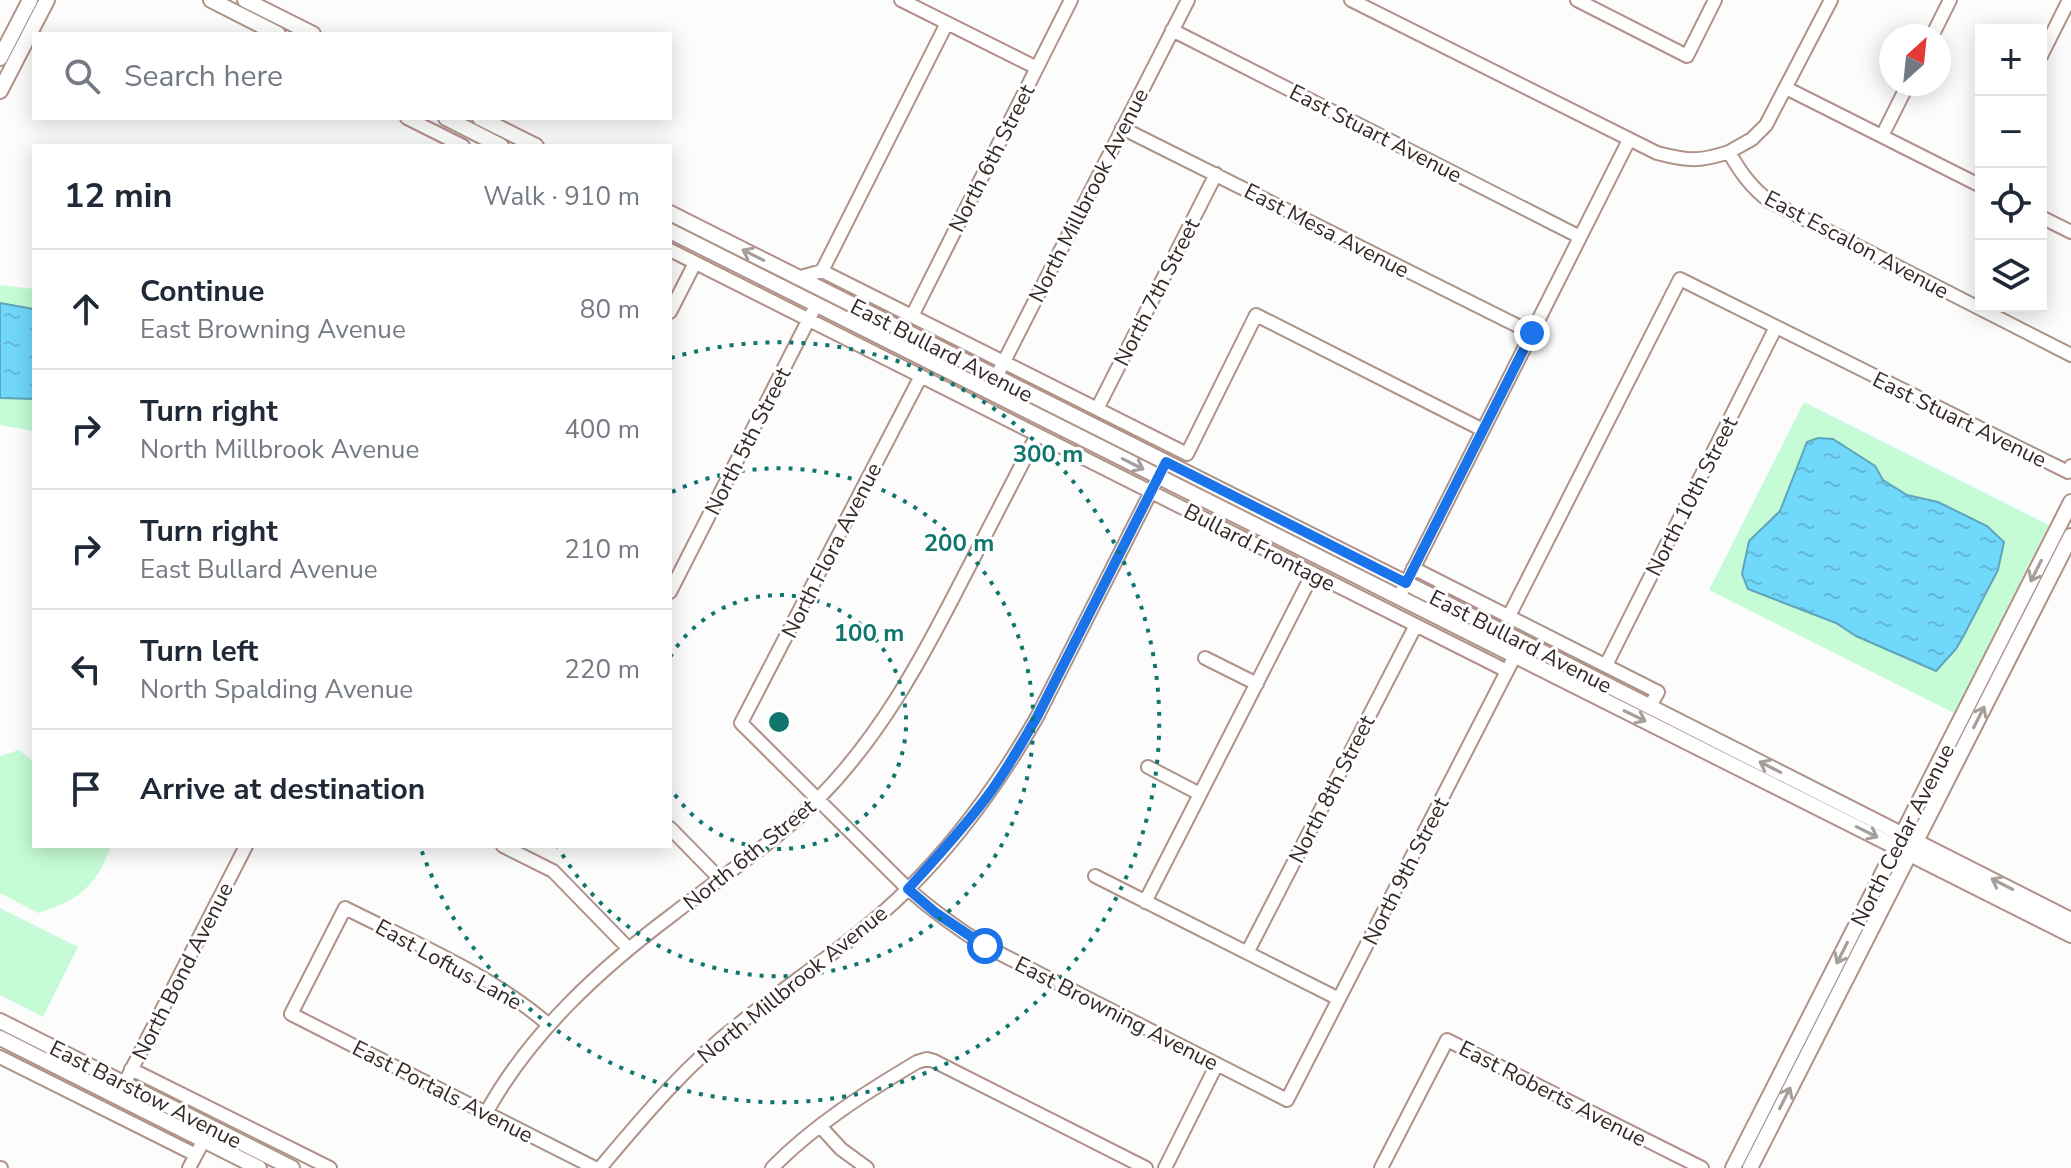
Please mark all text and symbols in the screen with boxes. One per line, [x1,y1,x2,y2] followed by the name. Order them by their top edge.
[1879,24,1951,96] north arrow
[1975,24,2047,312] map controls
[1975,24,2047,96] button: +
[32,32,672,120] search box
[60,54,104,98] icon: search
[124,56,283,97] text: Search here
[1284,77,1467,190] street label: East Stuart Avenue
[942,79,1042,237] street label: North 6th Street
[1022,83,1156,308] street label: North Millbrook Avenue
[1975,96,2047,168] button: −
[1975,168,2047,240] button: locate
[64,173,172,219] text: 12 min
[1239,176,1414,285] street label: East Mesa Avenue
[483,179,640,214] text: Walk · 910 m
[1759,184,1954,306] street label: East Escalon Avenue
[1107,213,1207,371] street label: North 7th Street
[1975,240,2047,312] button: layers
[742,247,766,262] one-way arrow
[140,271,265,312] text: Continue
[64,287,108,331] icon: ahead
[580,292,640,327] text: 80 m
[845,292,1038,410] street label: East Bullard Avenue
[140,312,406,347] text: East Browning Avenue
[1514,315,1550,351] route end
[698,362,798,520] street label: North 5th Street
[1868,365,2052,475] street label: East Stuart Avenue
[140,391,278,432] text: Turn right
[64,407,108,451] icon: right
[1639,411,1745,581] street label: North 10th Street
[564,412,640,447] text: 400 m
[140,432,419,467] text: North Millbrook Avenue
[1013,438,1083,470] text: 300 m
[775,457,889,643] street label: North Flora Avenue
[1121,457,1145,472] one-way arrow
[1179,497,1340,599] street label: Bullard Frontage
[140,511,278,552] text: Turn right
[64,527,108,571] icon: right
[924,527,994,559] text: 200 m
[564,532,640,567] text: 210 m
[140,552,378,587] text: East Bullard Avenue
[2027,559,2043,583] one-way arrow
[1424,583,1617,701] street label: East Bullard Avenue
[834,617,904,649] text: 100 m
[140,631,258,672] text: Turn left
[64,647,108,691] icon: left
[564,652,640,687] text: 220 m
[140,672,413,707] text: North Spalding Avenue
[1972,705,1988,729] one-way arrow
[765,708,793,736] centre of rings
[1622,708,1646,724] one-way arrow
[1282,710,1382,868] street label: North 8th Street
[1844,739,1962,932] street label: North Cedar Avenue
[1758,758,1782,774] one-way arrow
[64,767,108,811] icon: arrive
[140,769,425,810] text: Arrive at destination
[677,792,822,917] street label: North 6th Street
[1356,792,1456,950] street label: North 9th Street
[1855,825,1879,840] one-way arrow
[1990,876,2014,892] one-way arrow
[125,877,241,1065] street label: North Bond Avenue
[691,899,894,1071] street label: North Millbrook Avenue
[370,912,527,1018] street label: East Loftus Lane
[967,928,1003,964] route start
[1834,941,1849,965] one-way arrow
[1010,949,1224,1078] street label: East Browning Avenue
[44,1033,247,1156] street label: East Barstow Avenue
[347,1033,538,1150] street label: East Portals Avenue
[1454,1034,1651,1154] street label: East Roberts Avenue
[1778,1087,1794,1111] one-way arrow

